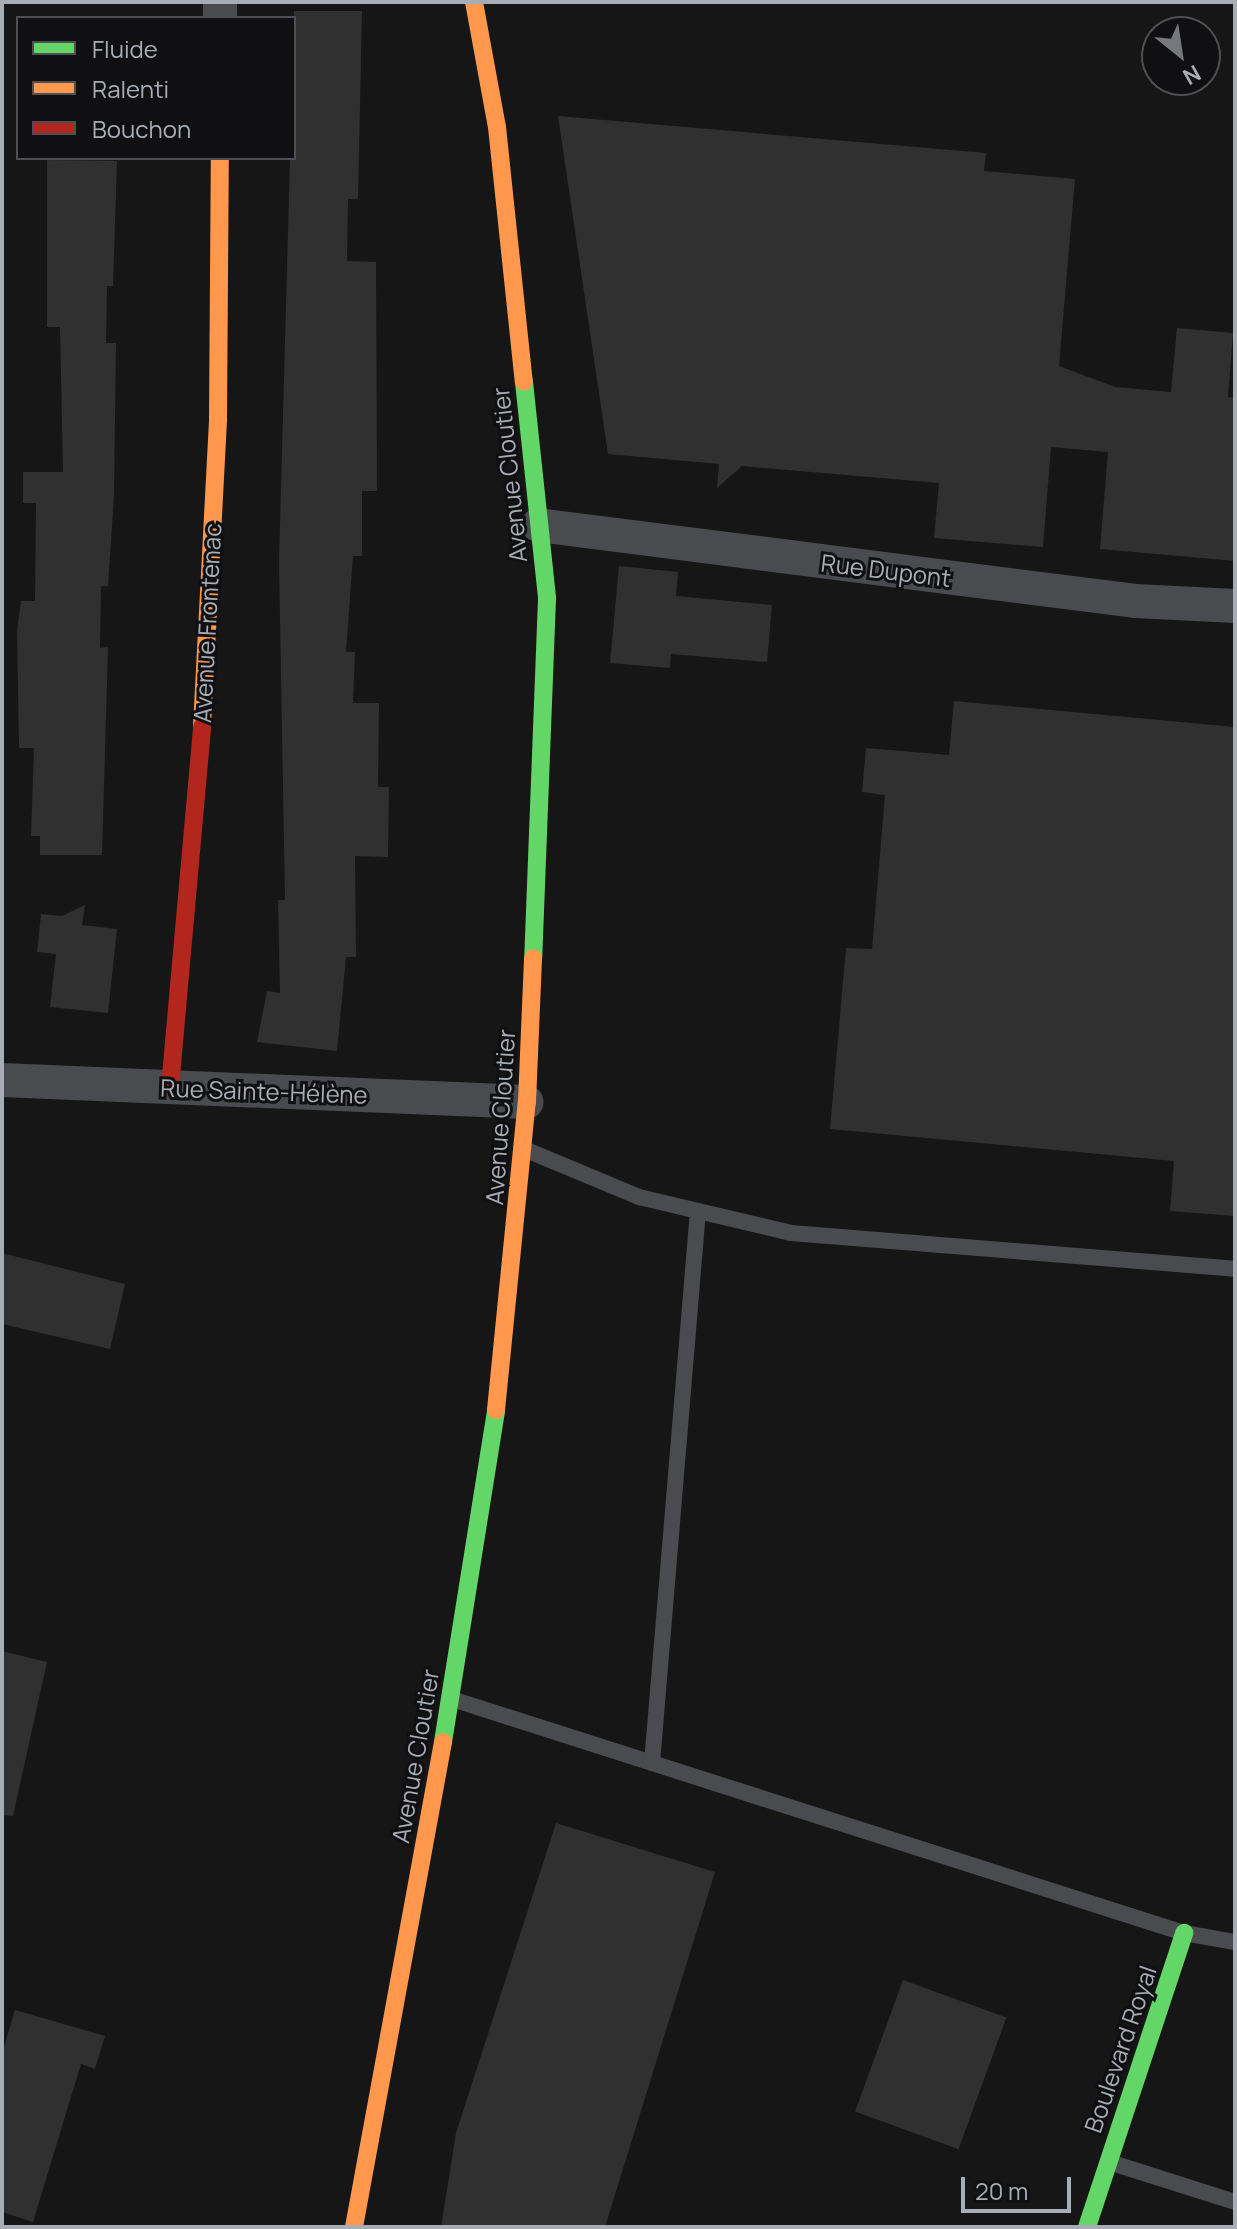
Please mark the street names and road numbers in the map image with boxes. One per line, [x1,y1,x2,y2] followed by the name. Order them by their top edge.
[485,386,533,564] street label: Avenue Cloutier
[187,523,227,723] street label: Avenue Frontenac
[819,548,953,592] street label: Rue Dupont
[479,1028,521,1206] street label: Avenue Cloutier
[160,1073,368,1109] street label: Rue Sainte-Hélène
[386,1667,444,1845] street label: Avenue Cloutier
[1078,1962,1162,2136] street label: Boulevard Royal

